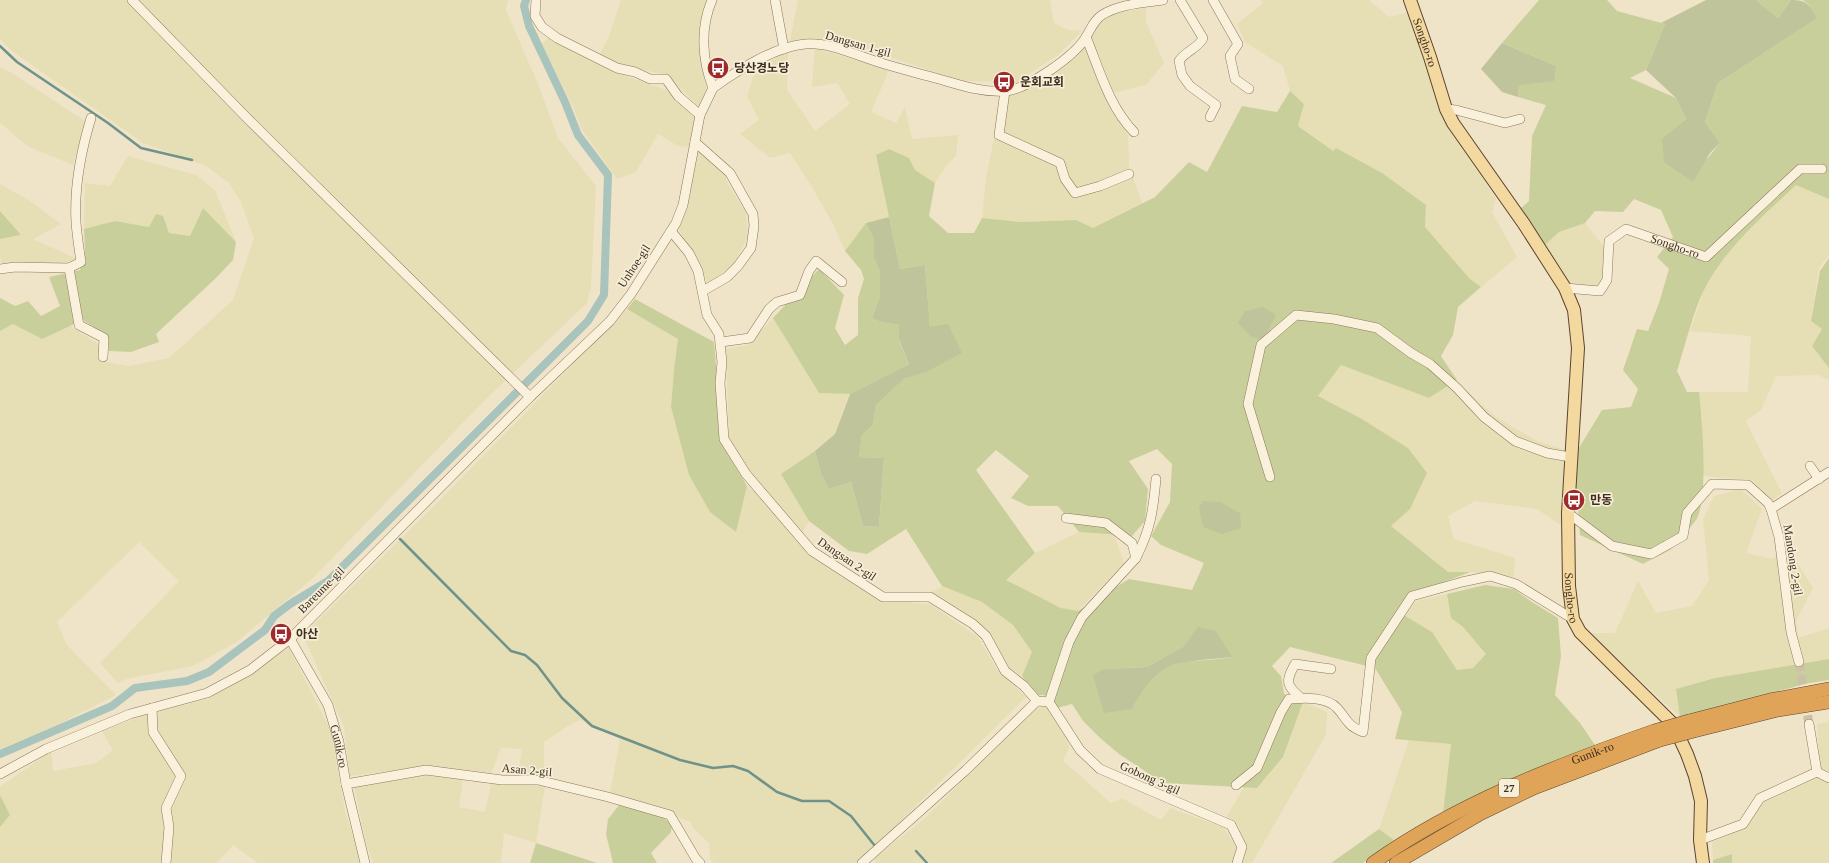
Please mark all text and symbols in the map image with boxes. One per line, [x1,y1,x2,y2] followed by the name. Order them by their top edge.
[1410,16,1440,69] street label: Songho-ro
[824,28,893,60] street label: Dangsan 1-gil
[705,55,731,81] bus stop icon: 당산경노당
[734,61,789,75] place label: 당산경노당
[991,69,1017,95] bus stop icon: 운회교회
[1020,75,1064,89] place label: 운회교회
[1649,231,1701,261] street label: Songho-ro
[615,241,653,290] street label: Unhoe-gil
[1561,487,1587,513] bus stop icon: 만동
[1590,493,1612,507] place label: 만동
[1780,524,1806,597] street label: Mandong 2-gil
[815,534,880,584] street label: Dangsan 2-gil
[295,563,348,616] street label: Bareume-gil
[1562,572,1581,626] street label: Songho-ro
[268,621,294,647] bus stop icon: 아산
[296,627,318,641] place label: 아산
[327,723,350,769] street label: Gunik-ro
[1569,739,1616,768] street label: Gunik-ro
[1118,759,1183,798] street label: Gobong 3-gil
[501,761,553,779] street label: Asan 2-gil
[1499,779,1519,797] road number: 27

